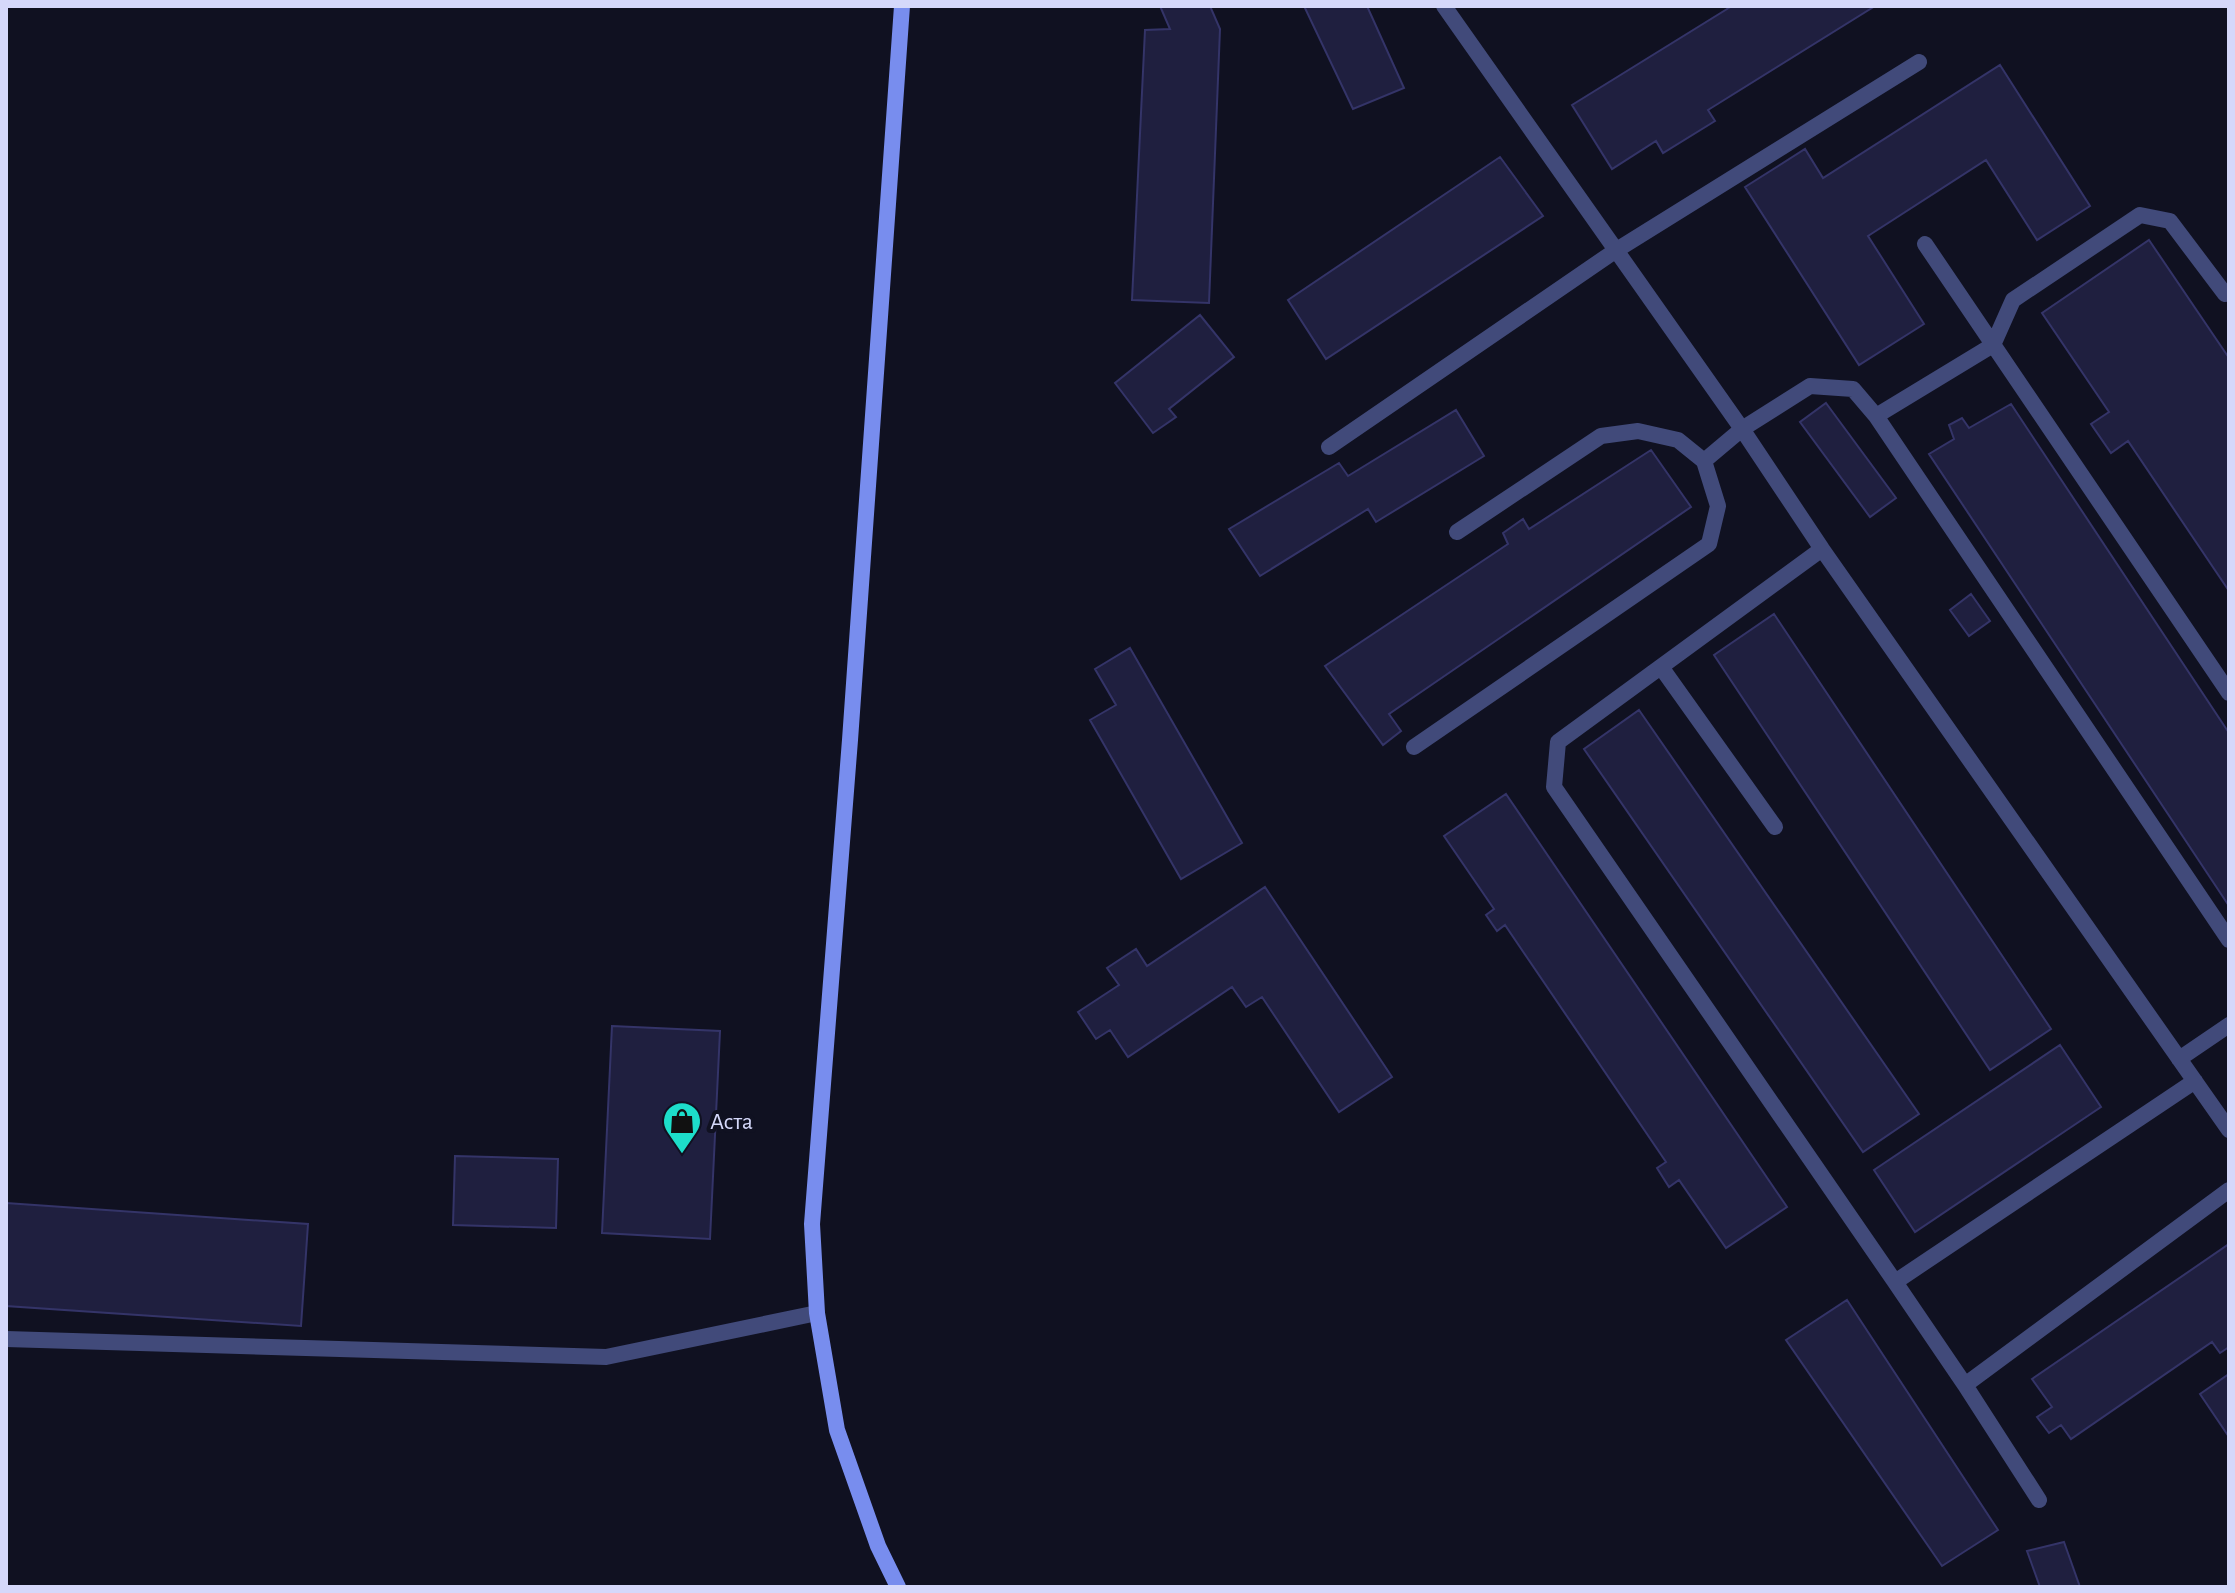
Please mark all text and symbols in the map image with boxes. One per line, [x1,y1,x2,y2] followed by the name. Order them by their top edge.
[661,1100,703,1155] shop icon: Аста
[710,1110,753,1134] place label: Аста

